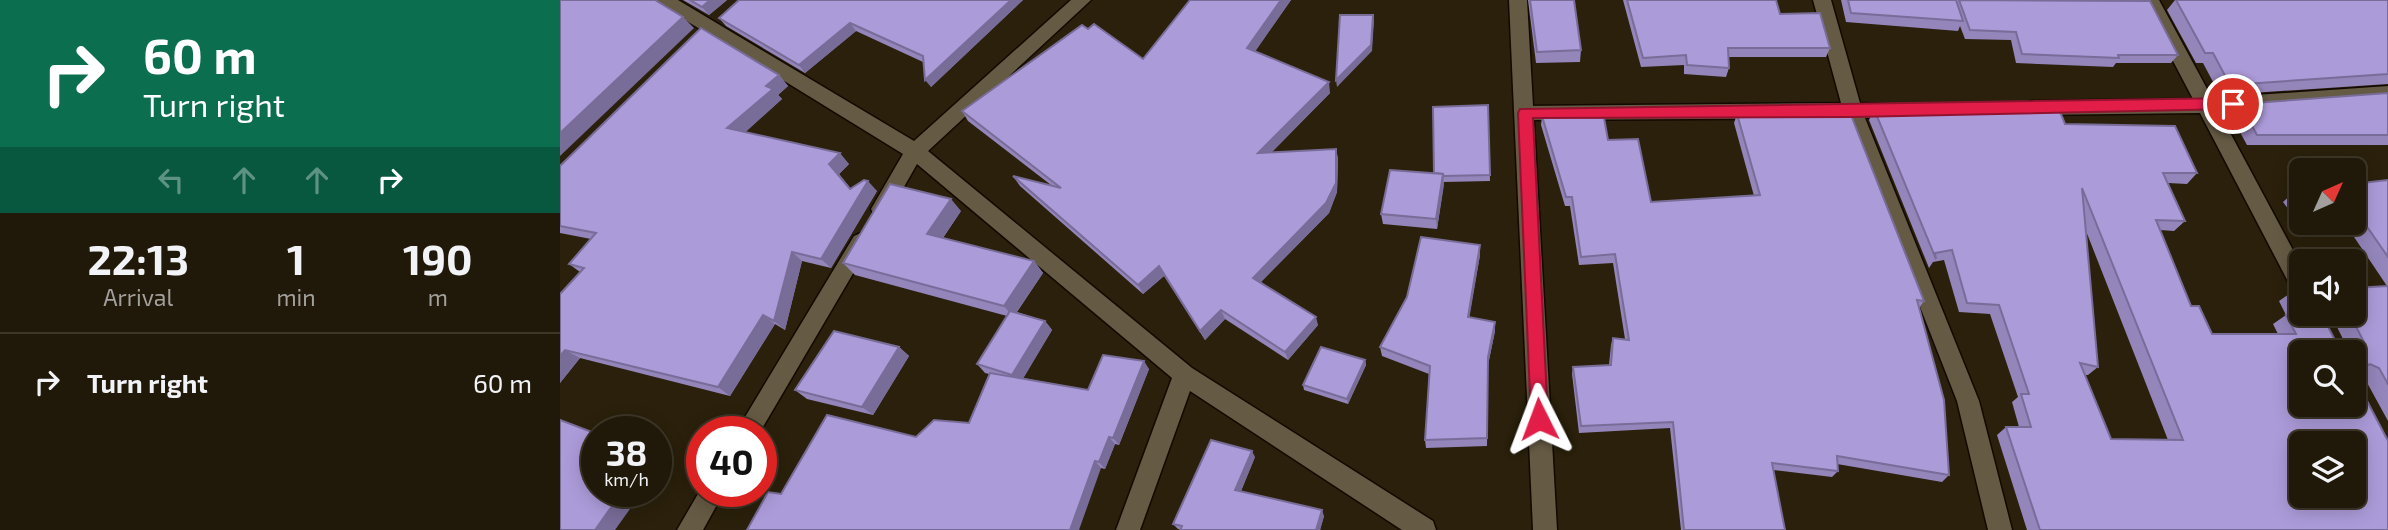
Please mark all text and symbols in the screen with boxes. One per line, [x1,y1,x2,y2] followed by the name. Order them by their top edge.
[143,25,257,84] text: 60 m
[28,28,119,119] icon: right
[2203,74,2263,134] pin
[143,85,285,123] text: Turn right
[2214,85,2252,123] icon: arrive
[2289,158,2366,234] north arrow
[2289,158,2366,508] map controls
[152,161,190,199] icon: left
[225,161,263,199] icon: ahead
[298,161,336,199] icon: ahead
[371,161,409,199] icon: right
[87,233,189,283] text: 22:13
[287,233,305,283] text: 1
[403,233,473,283] text: 190
[2289,249,2366,326] button: sound
[103,283,173,311] text: Arrival
[276,283,316,311] text: min
[428,283,448,311] text: m
[2289,340,2366,417] button: search
[28,363,66,401] icon: right
[87,367,208,398] text: Turn right
[473,367,532,398] text: 60 m
[1502,382,1576,456] position arrow
[686,416,777,507] speed limit sign: 40
[606,431,647,473] text: 38
[2289,431,2366,508] button: layers
[604,468,649,490] text: km/h

